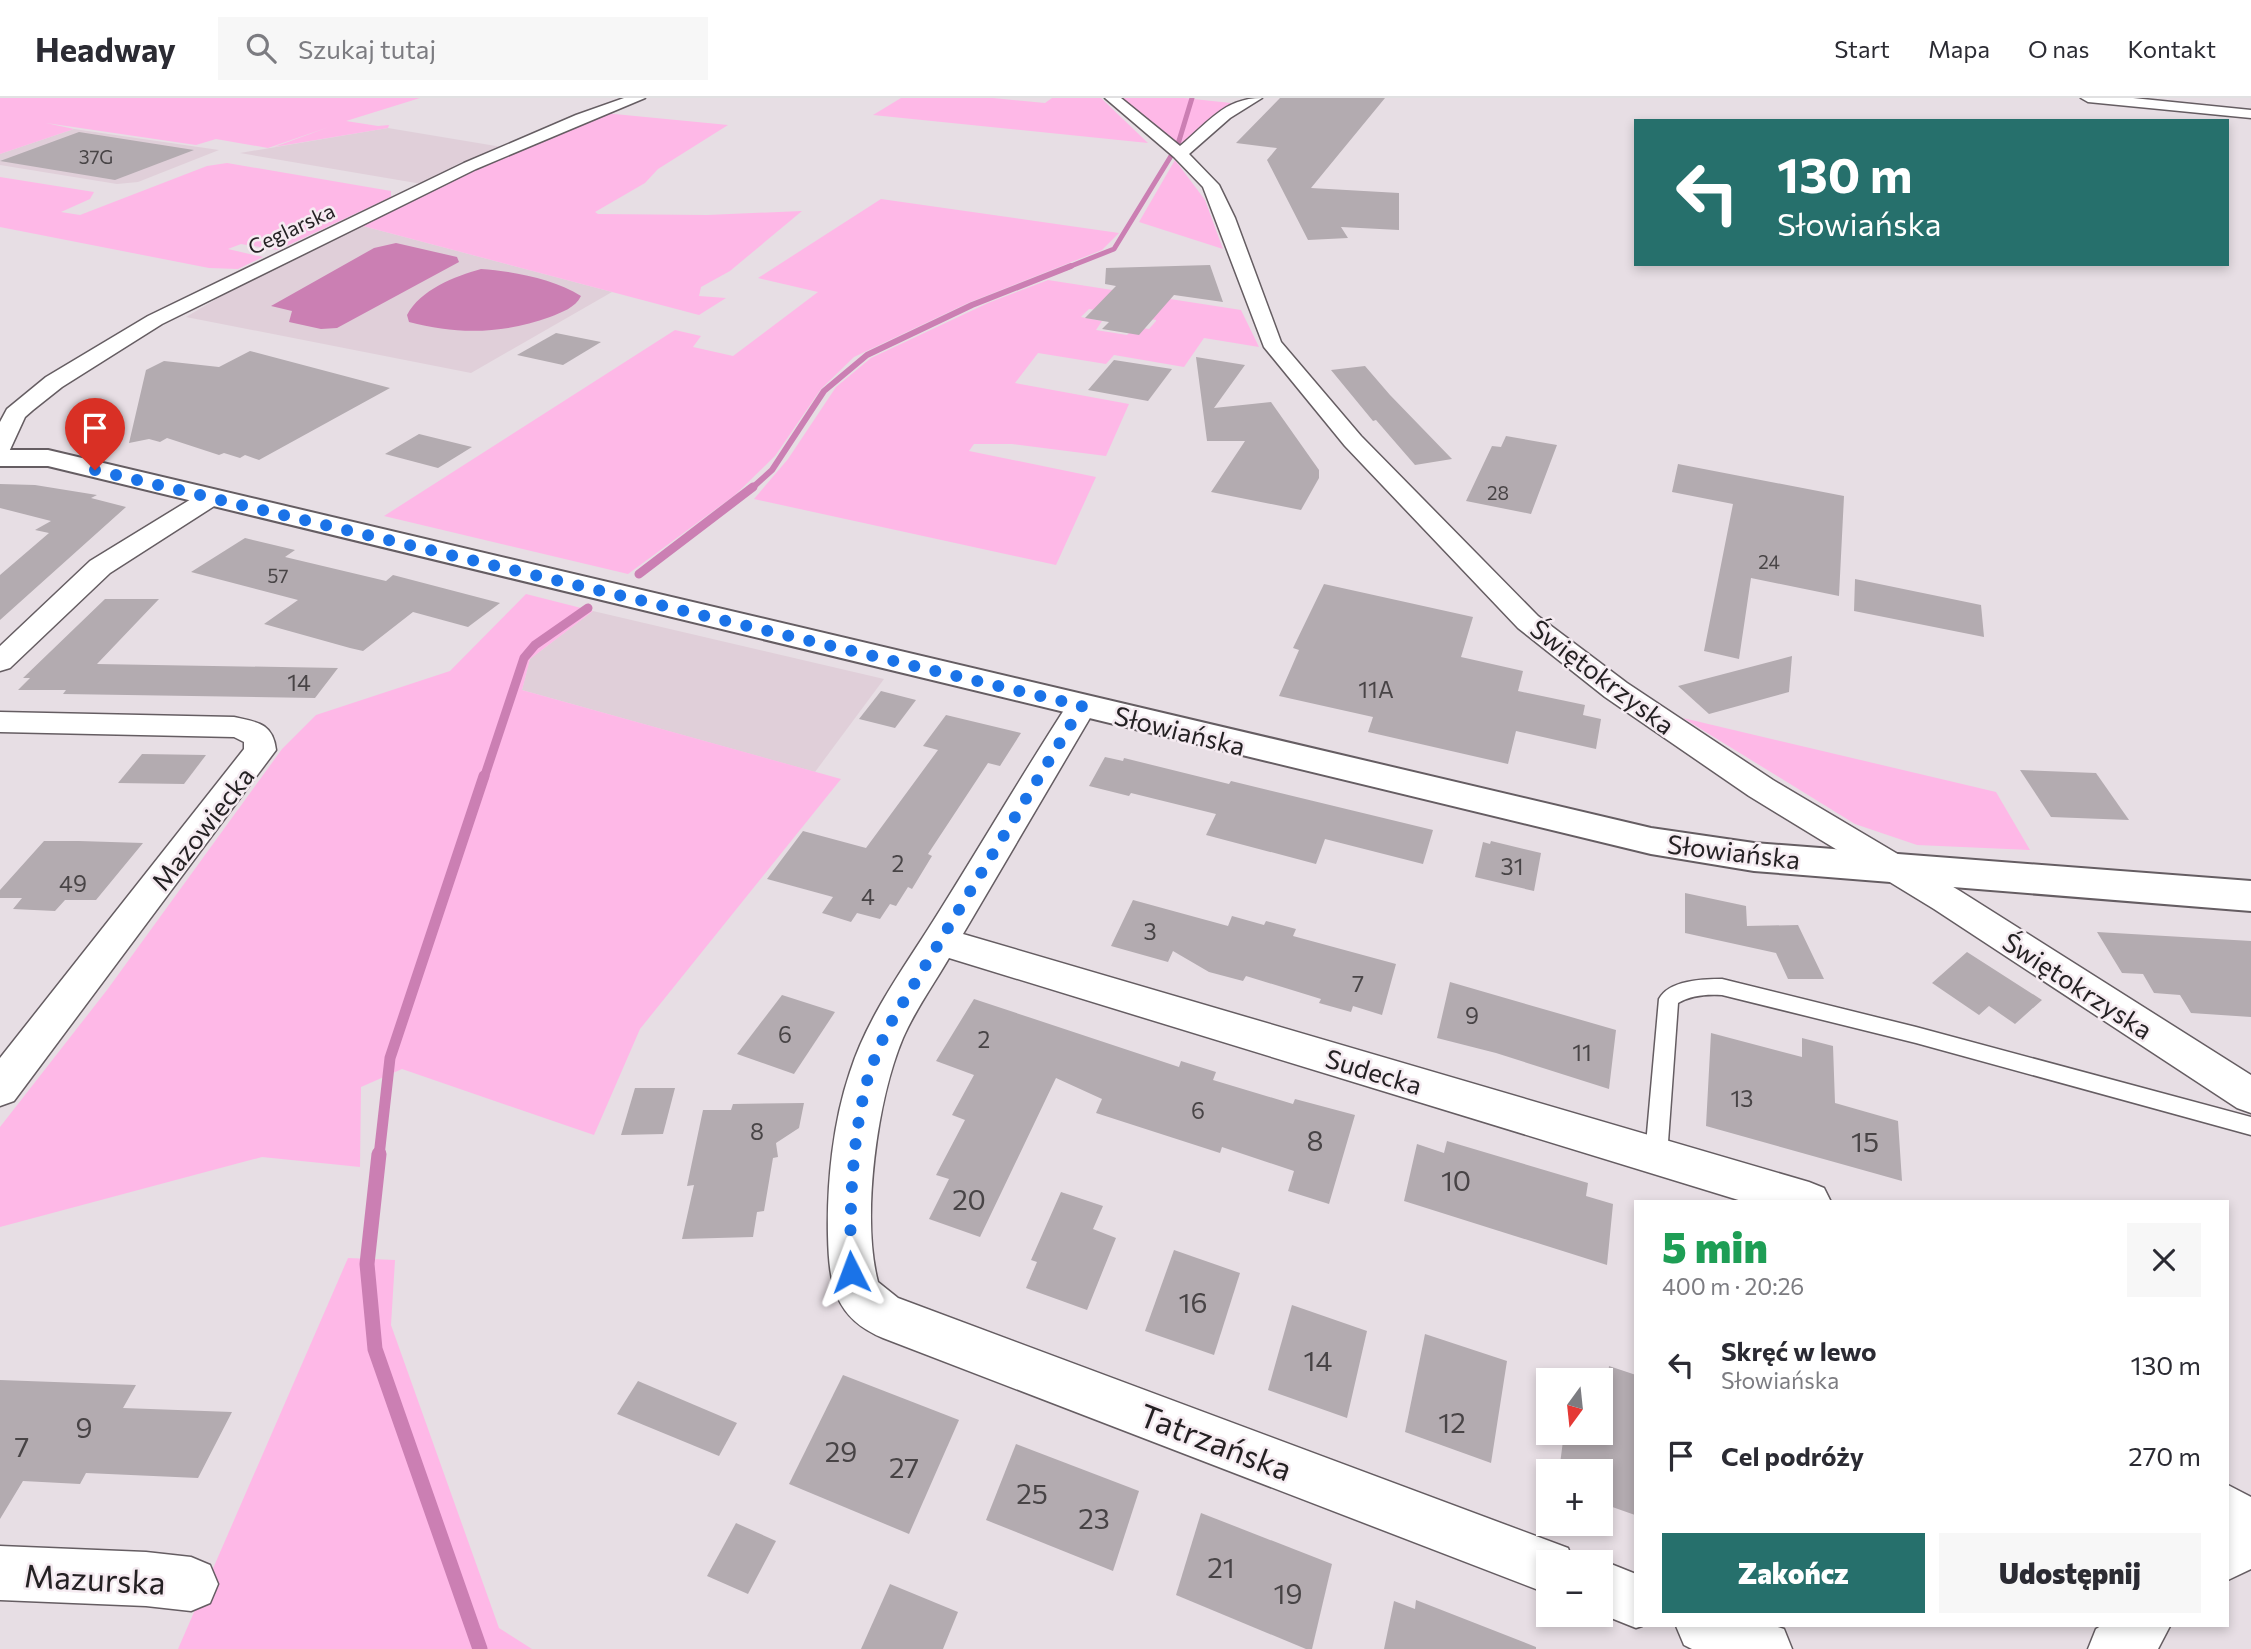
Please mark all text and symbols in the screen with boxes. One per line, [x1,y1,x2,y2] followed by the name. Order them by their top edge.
[218,17,708,80] search box
[35,28,176,69] text: Headway
[242,29,280,67] icon: search
[298,33,436,64] text: Szukaj tutaj
[1834,34,1890,63] text: Start
[1928,34,1990,63] text: Mapa
[2028,34,2089,63] text: O nas
[2127,34,2216,63] text: Kontakt
[1777,143,1912,203] text: 130 m
[79,145,113,168] house number: 37G
[1662,147,1753,238] icon: left
[244,197,338,259] street label: Ceglarska
[1777,203,1942,243] text: Słowiańska
[65,398,125,470] pin
[76,409,114,447] icon: arrive
[1487,481,1509,504] house number: 28
[1758,550,1780,573] house number: 24
[268,564,288,587] house number: 57
[1525,612,1681,740] street label: Świętokrzyska
[287,668,311,696] house number: 14
[1358,675,1394,703] house number: 11A
[1111,699,1249,761] street label: Słowiańska
[144,760,260,896] street label: Mazowiecka
[1666,827,1802,875] street label: Słowiańska
[892,849,904,877] house number: 2
[1501,852,1523,880] house number: 31
[59,869,87,897] house number: 49
[861,882,875,910] house number: 4
[1143,917,1157,945] house number: 3
[1997,925,2159,1045] street label: Świętokrzyska
[1352,969,1364,997] house number: 7
[1465,1001,1479,1029] house number: 9
[778,1020,792,1048] house number: 6
[978,1025,990,1053] house number: 2
[1572,1038,1592,1066] house number: 11
[1322,1042,1426,1100] street label: Sudecka
[1731,1084,1753,1112] house number: 13
[1191,1096,1205,1124] house number: 6
[750,1117,764,1145] house number: 8
[1307,1123,1324,1157] house number: 8
[1851,1124,1879,1158] house number: 15
[1441,1163,1471,1197] house number: 10
[952,1182,986,1216] house number: 20
[1662,1220,1768,1272] text: 5 min
[2127,1223,2201,1297] button: close
[814,1235,888,1309] position arrow
[1662,1272,1804,1300] text: 400 m · 20:26
[1179,1285,1207,1319] house number: 16
[1721,1335,1877,1366] text: Skręć w lewo
[1304,1343,1333,1377] house number: 14
[1662,1346,1700,1384] icon: left
[2130,1349,2201,1380] text: 130 m
[1721,1366,1839,1394] text: Słowiańska
[1536,1368,1614,1446] north arrow
[1536,1368,1613,1627] map controls
[1134,1394,1298,1488] street label: Tatrzańska
[1438,1405,1466,1439] house number: 12
[76,1410,93,1444] house number: 9
[15,1429,29,1463] house number: 7
[825,1434,857,1468] house number: 29
[1662,1437,1700,1475] icon: arrive
[1721,1440,1864,1471] text: Cel podróży
[2128,1440,2201,1471] text: 270 m
[889,1450,919,1484] house number: 27
[1536,1459,1613,1536] button: +
[1016,1476,1048,1510] house number: 25
[1078,1501,1110,1535] house number: 23
[1662,1533,1925,1613] button: Zakończ
[1939,1533,2201,1613] button: Udostępnij
[1207,1550,1235,1584] house number: 21
[1536,1550,1613,1627] button: −
[23,1554,167,1602] street label: Mazurska
[1274,1576,1302,1610] house number: 19

